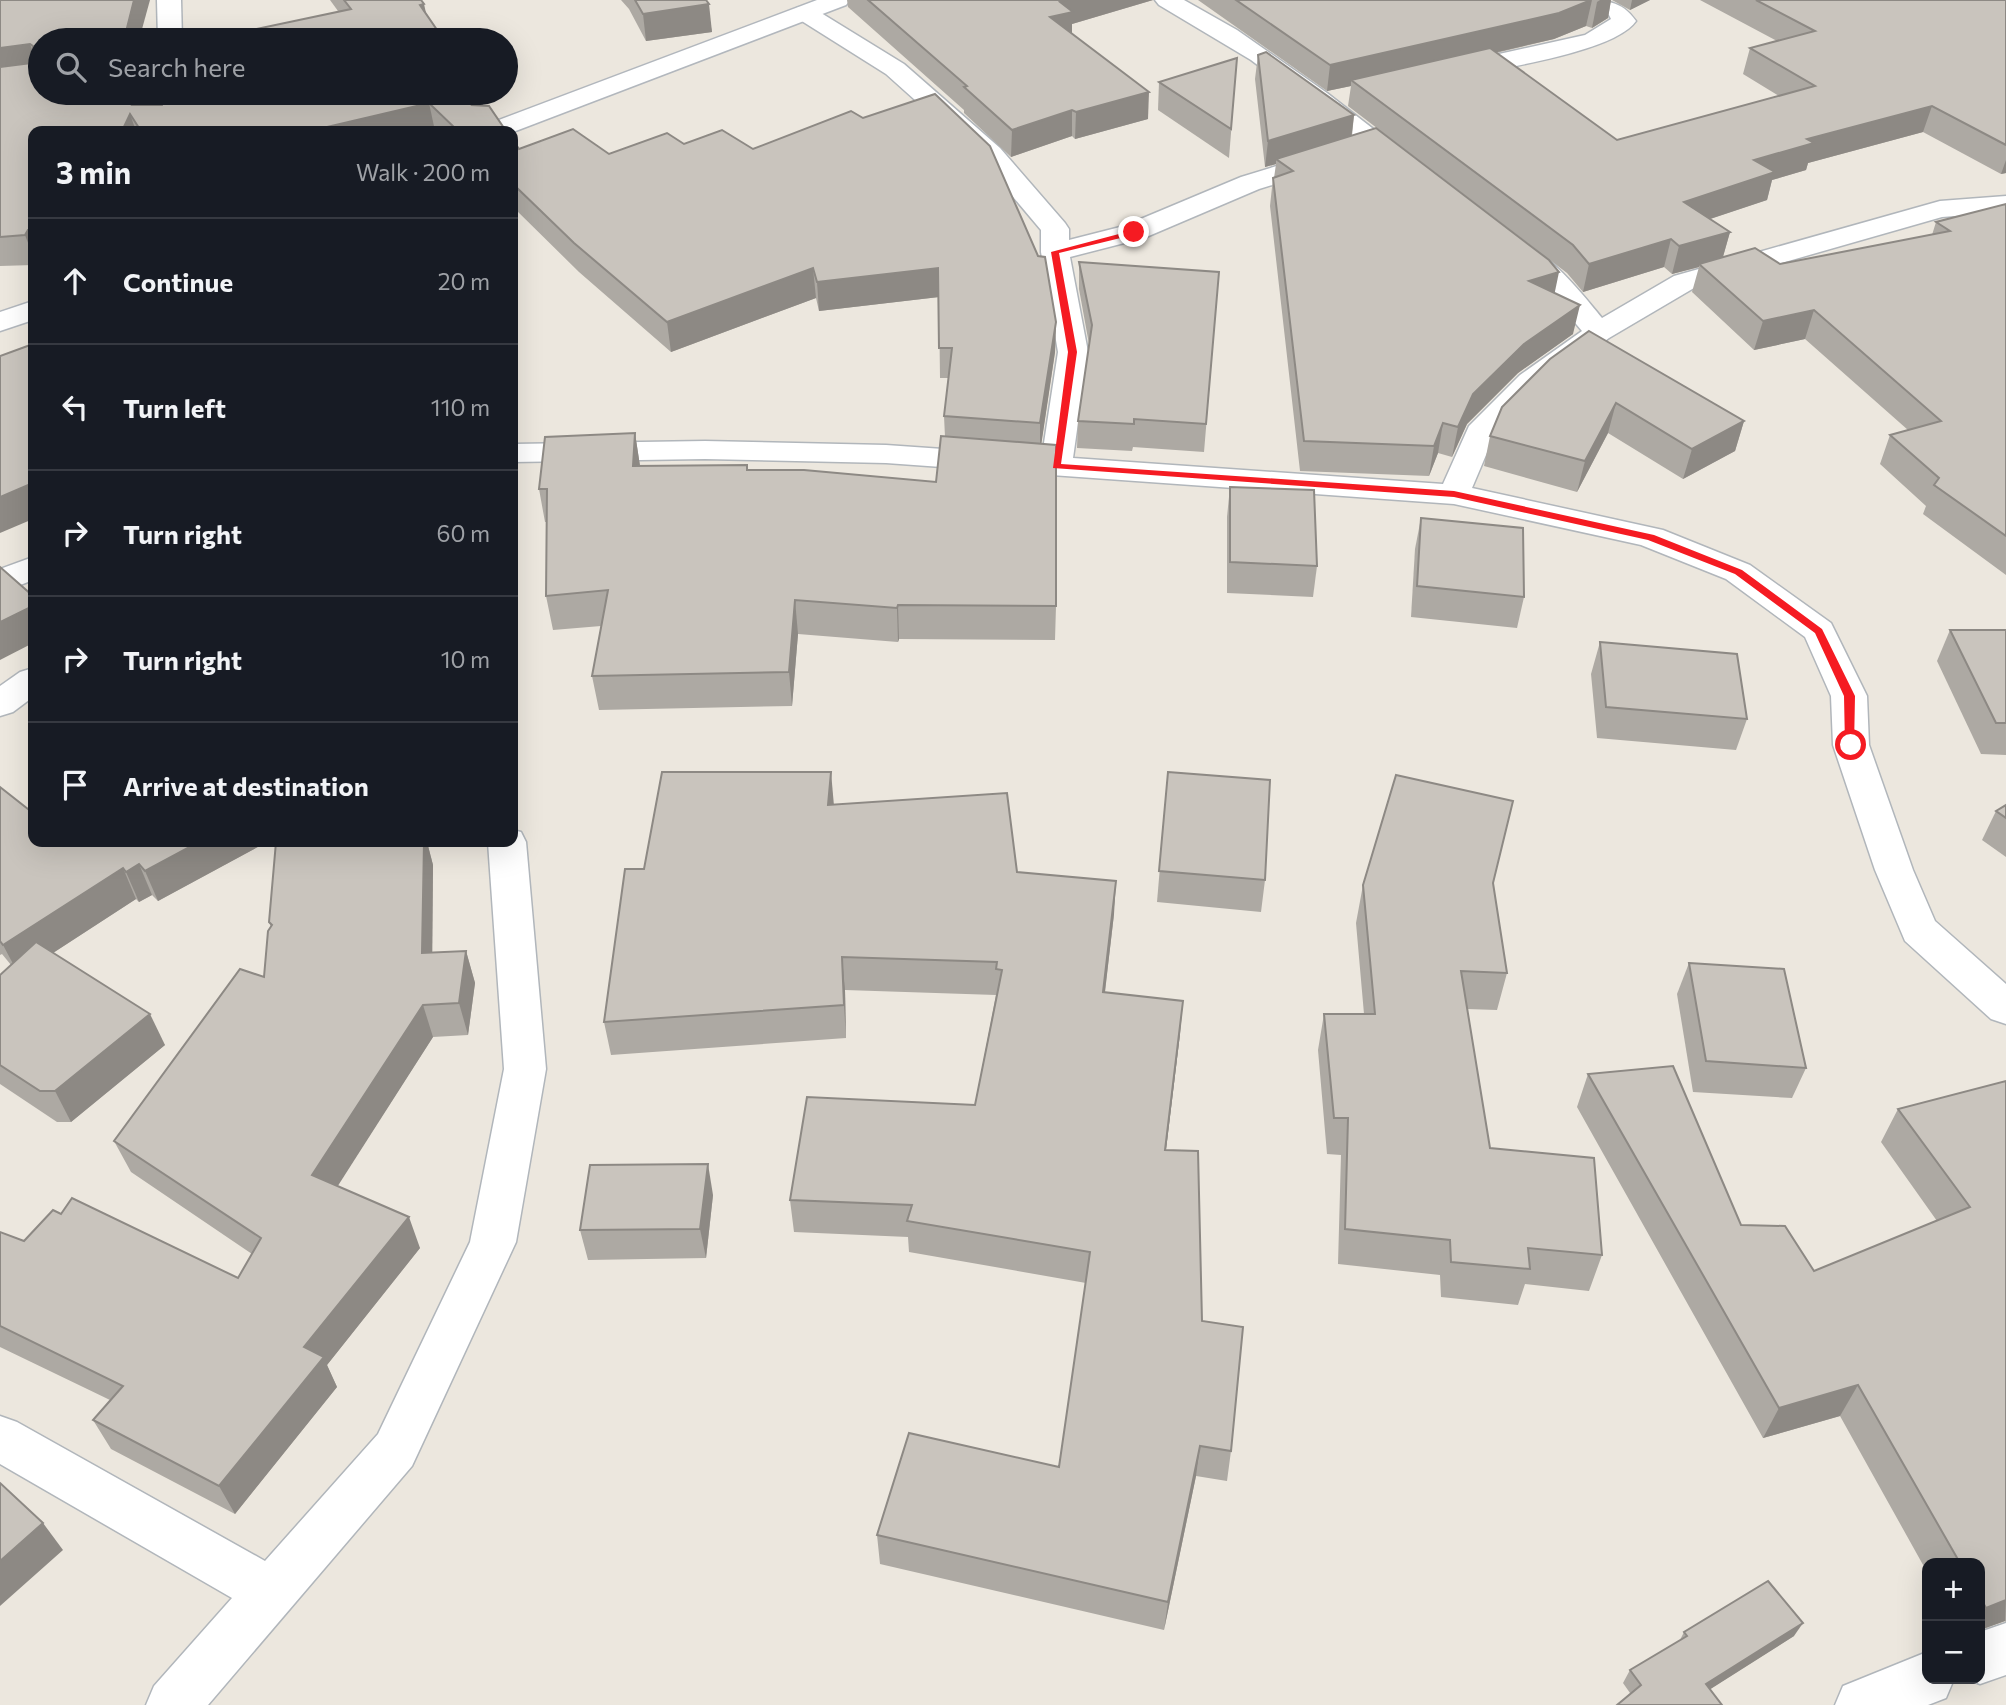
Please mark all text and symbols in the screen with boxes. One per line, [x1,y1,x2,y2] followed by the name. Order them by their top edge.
[28,28,518,105] search box
[52,48,90,86] icon: search
[108,51,246,82] text: Search here
[56,153,131,190] text: 3 min
[356,158,490,186] text: Walk · 200 m
[1118,216,1149,247] route end
[56,262,94,300] icon: ahead
[123,266,233,297] text: Continue
[438,267,490,295] text: 20 m
[56,388,94,426] icon: left
[123,392,226,423] text: Turn left
[431,393,490,421] text: 110 m
[56,514,94,552] icon: right
[123,518,242,549] text: Turn right
[437,519,490,547] text: 60 m
[56,640,94,678] icon: right
[123,644,242,675] text: Turn right
[441,645,490,673] text: 10 m
[1835,729,1866,760] route start
[56,766,94,804] icon: arrive
[123,770,369,801] text: Arrive at destination
[1922,1558,1985,1684] map controls
[1922,1558,1985,1621] button: +
[1922,1621,1985,1684] button: −

